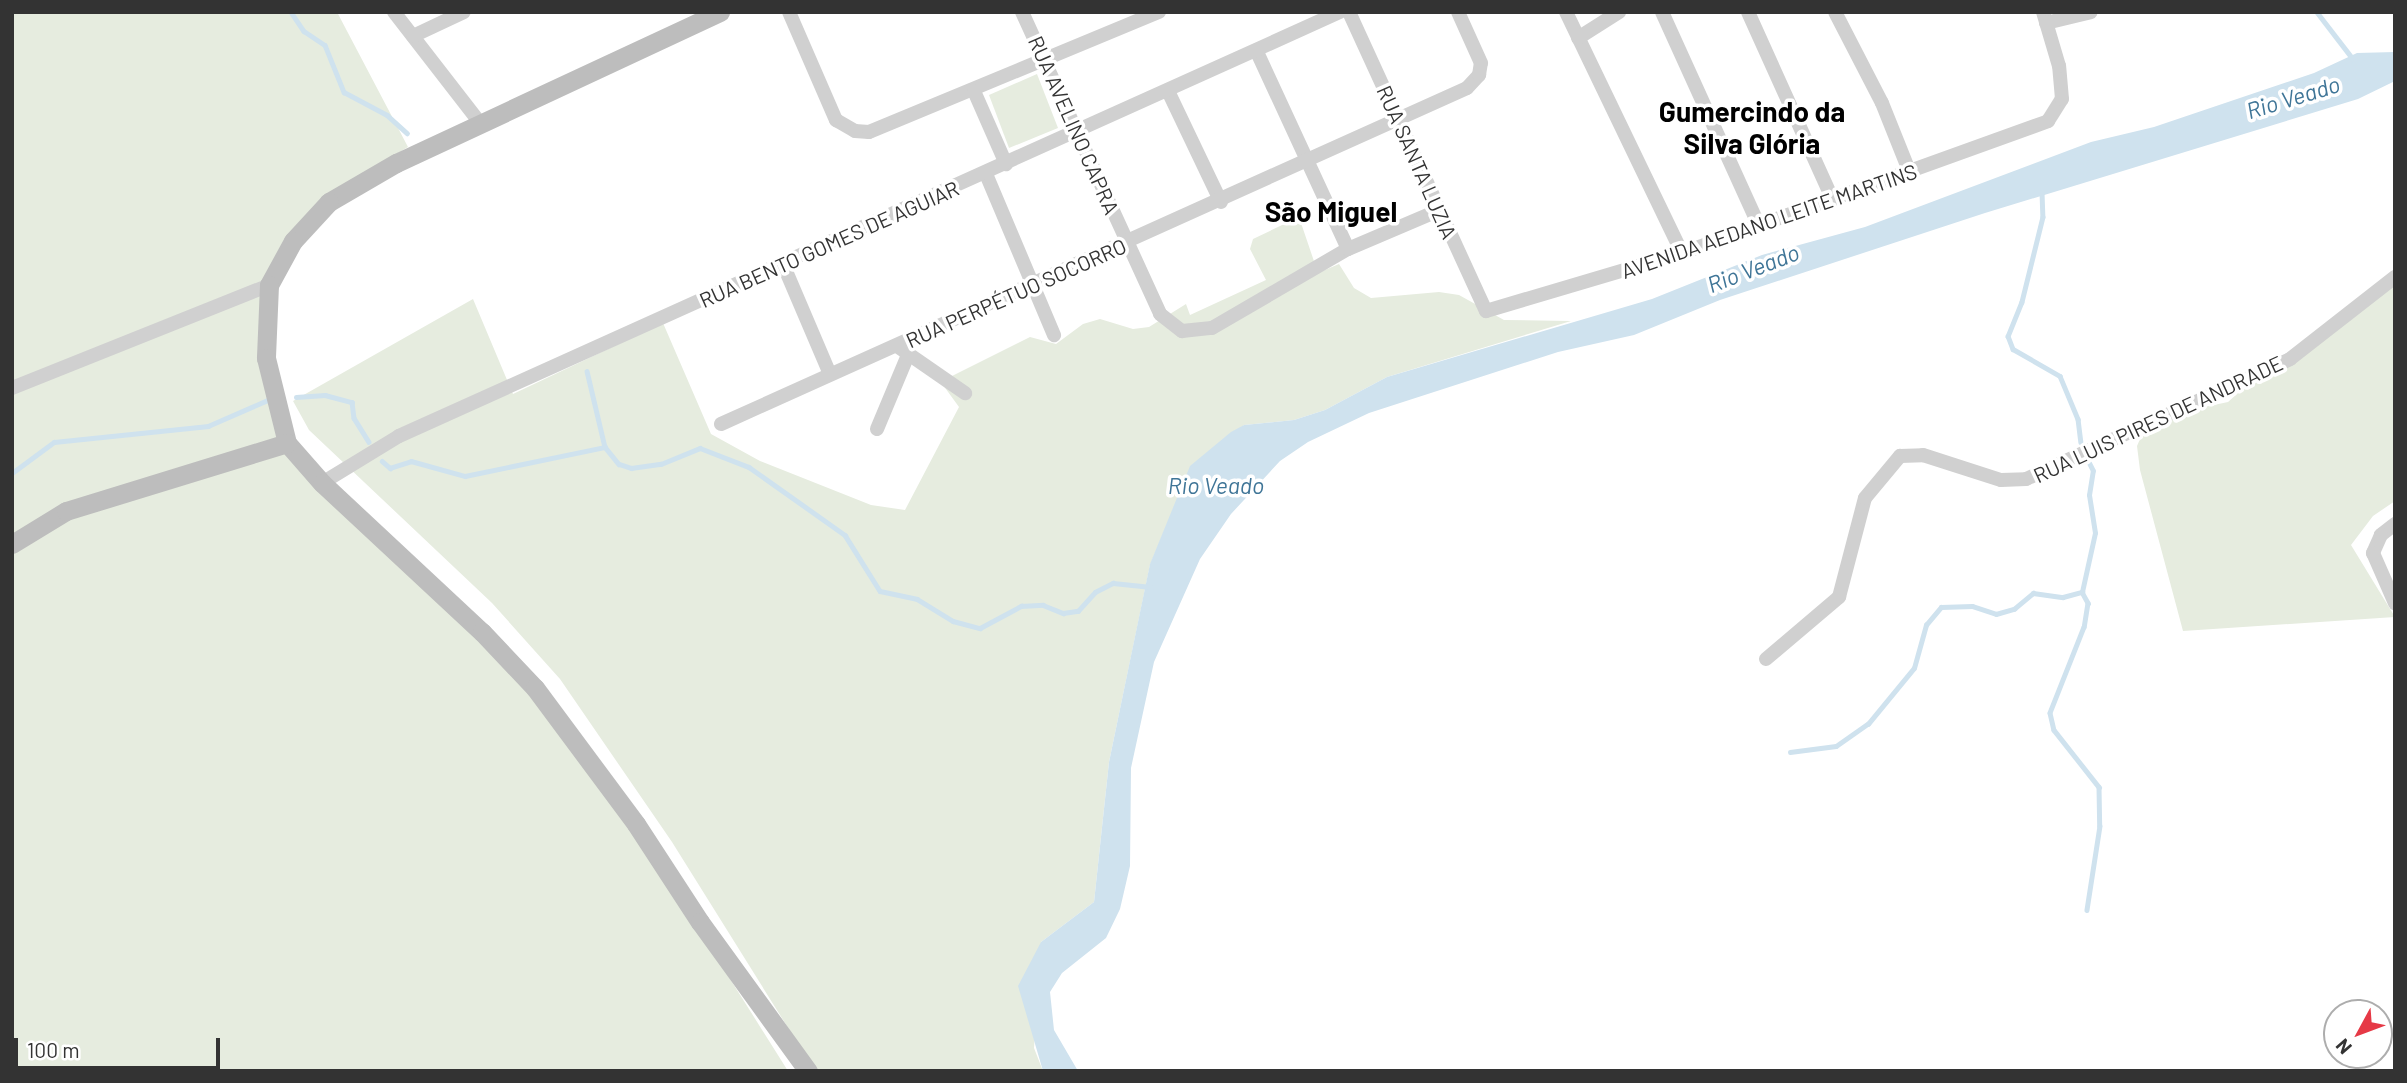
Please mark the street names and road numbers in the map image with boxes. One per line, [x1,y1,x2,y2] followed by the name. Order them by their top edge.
[1023,32,1125,218] street label: RUA AVELINO CAPRA
[1372,81,1462,243] street label: RUA SANTA LUZIA
[1618,158,1920,284] street label: AVENIDA AEDANO LEITE MARTINS
[695,175,963,313] street label: RUA BENTO GOMES DE AGUIAR
[902,233,1130,353] street label: RUA PERPÉTUO SOCORRO
[2029,350,2287,488] street label: RUA LUIS PIRES DE ANDRADE

